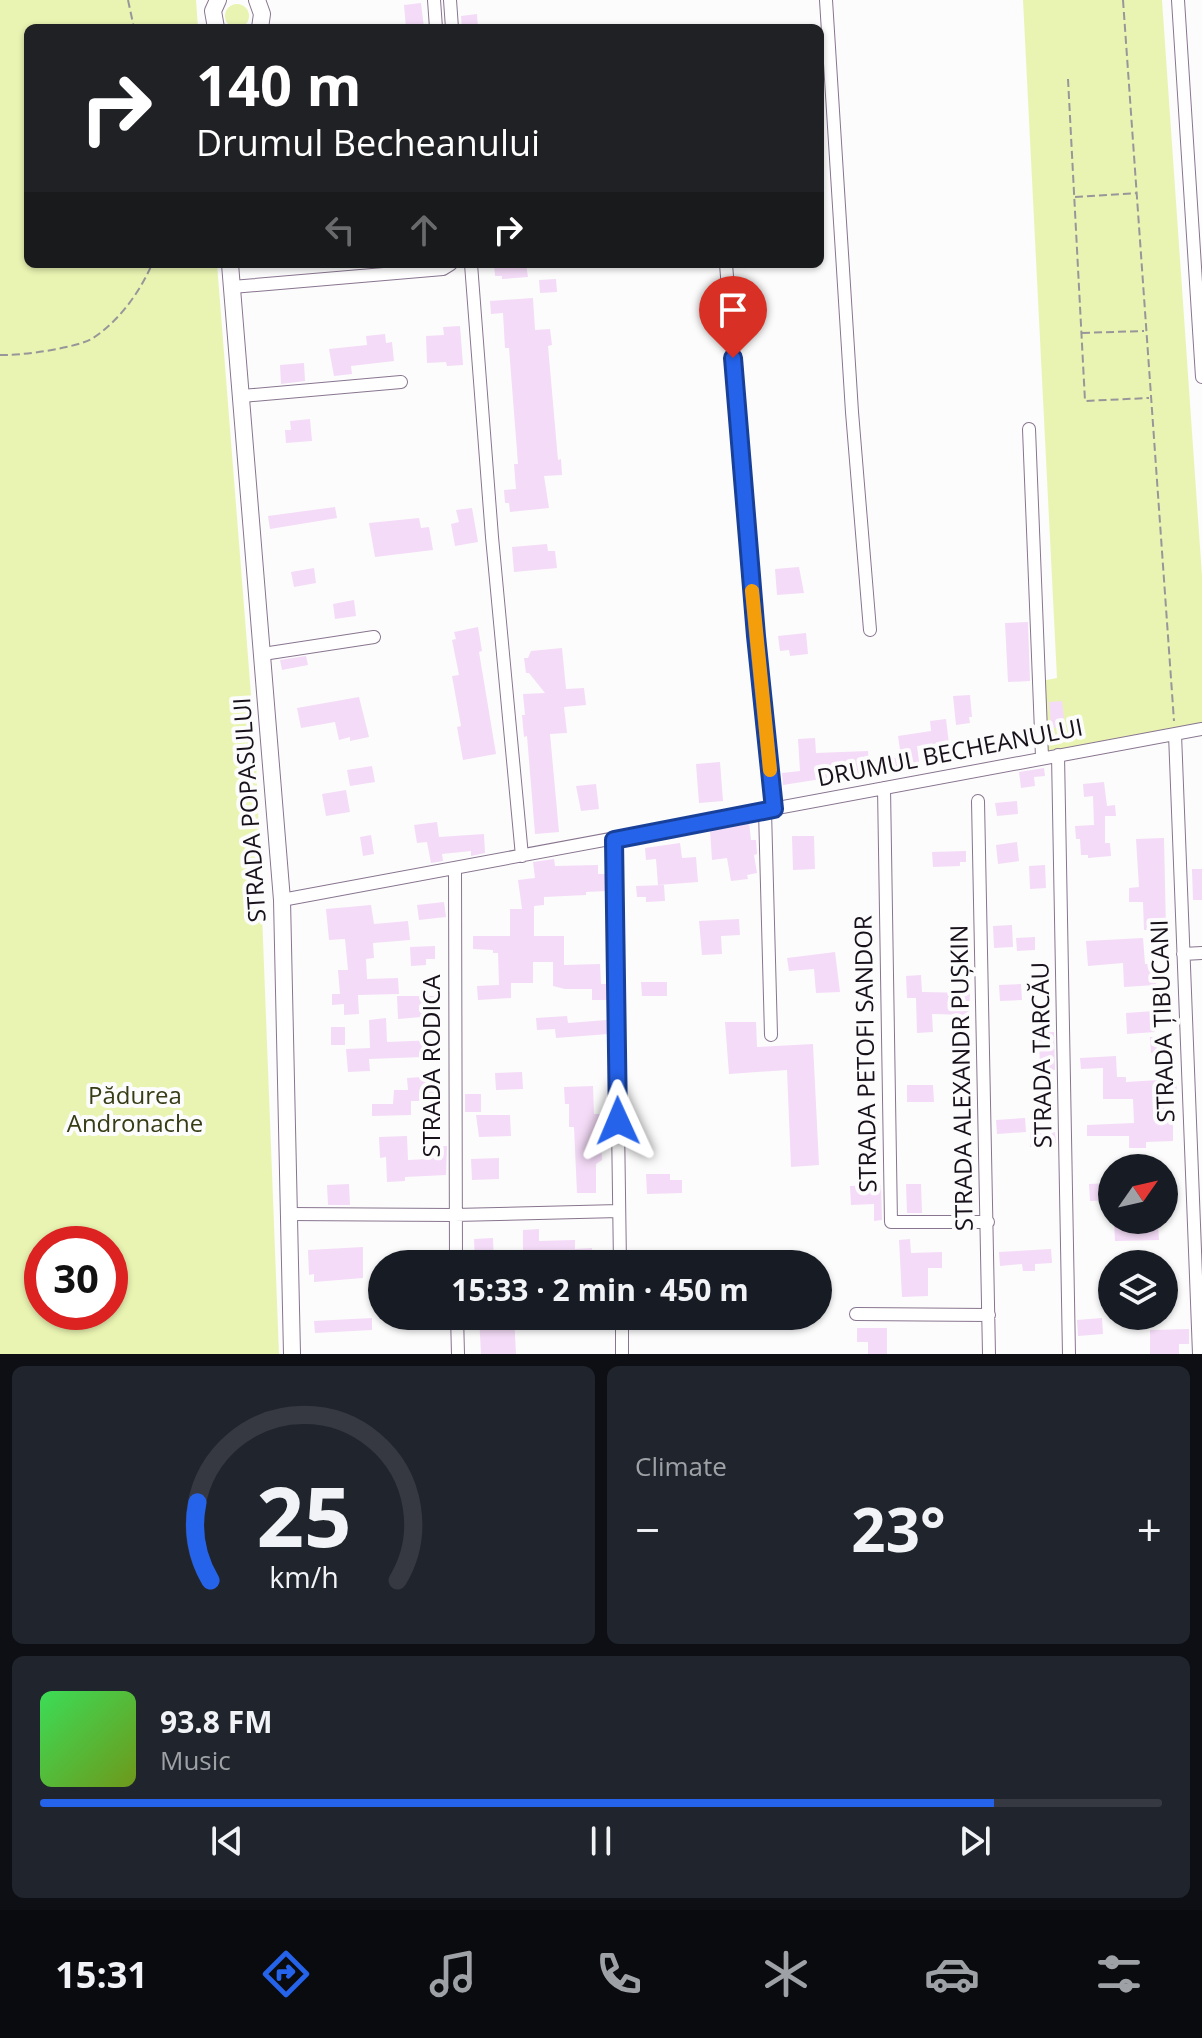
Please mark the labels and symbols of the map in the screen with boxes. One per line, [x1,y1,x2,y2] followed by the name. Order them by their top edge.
[699,276,767,358] pin
[224,697,273,924] street label: STRADA POPASULUI
[814,710,1085,793] street label: DRUMUL BECHEANULUI
[846,915,883,1193] street label: STRADA PETOFI SANDOR
[1141,919,1182,1123] street label: STRADA ȚIBUCANI
[941,925,980,1231] street label: STRADA ALEXANDR PUȘKIN
[1022,962,1059,1148] street label: STRADA TARCĂU
[414,974,447,1158] street label: STRADA RODICA
[67,1078,203,1139] park label: Pădurea Andronache
[576,1079,660,1163] position arrow
[1098,1154,1178,1234] north arrow
[24,1226,128,1330] speed limit sign: 30

